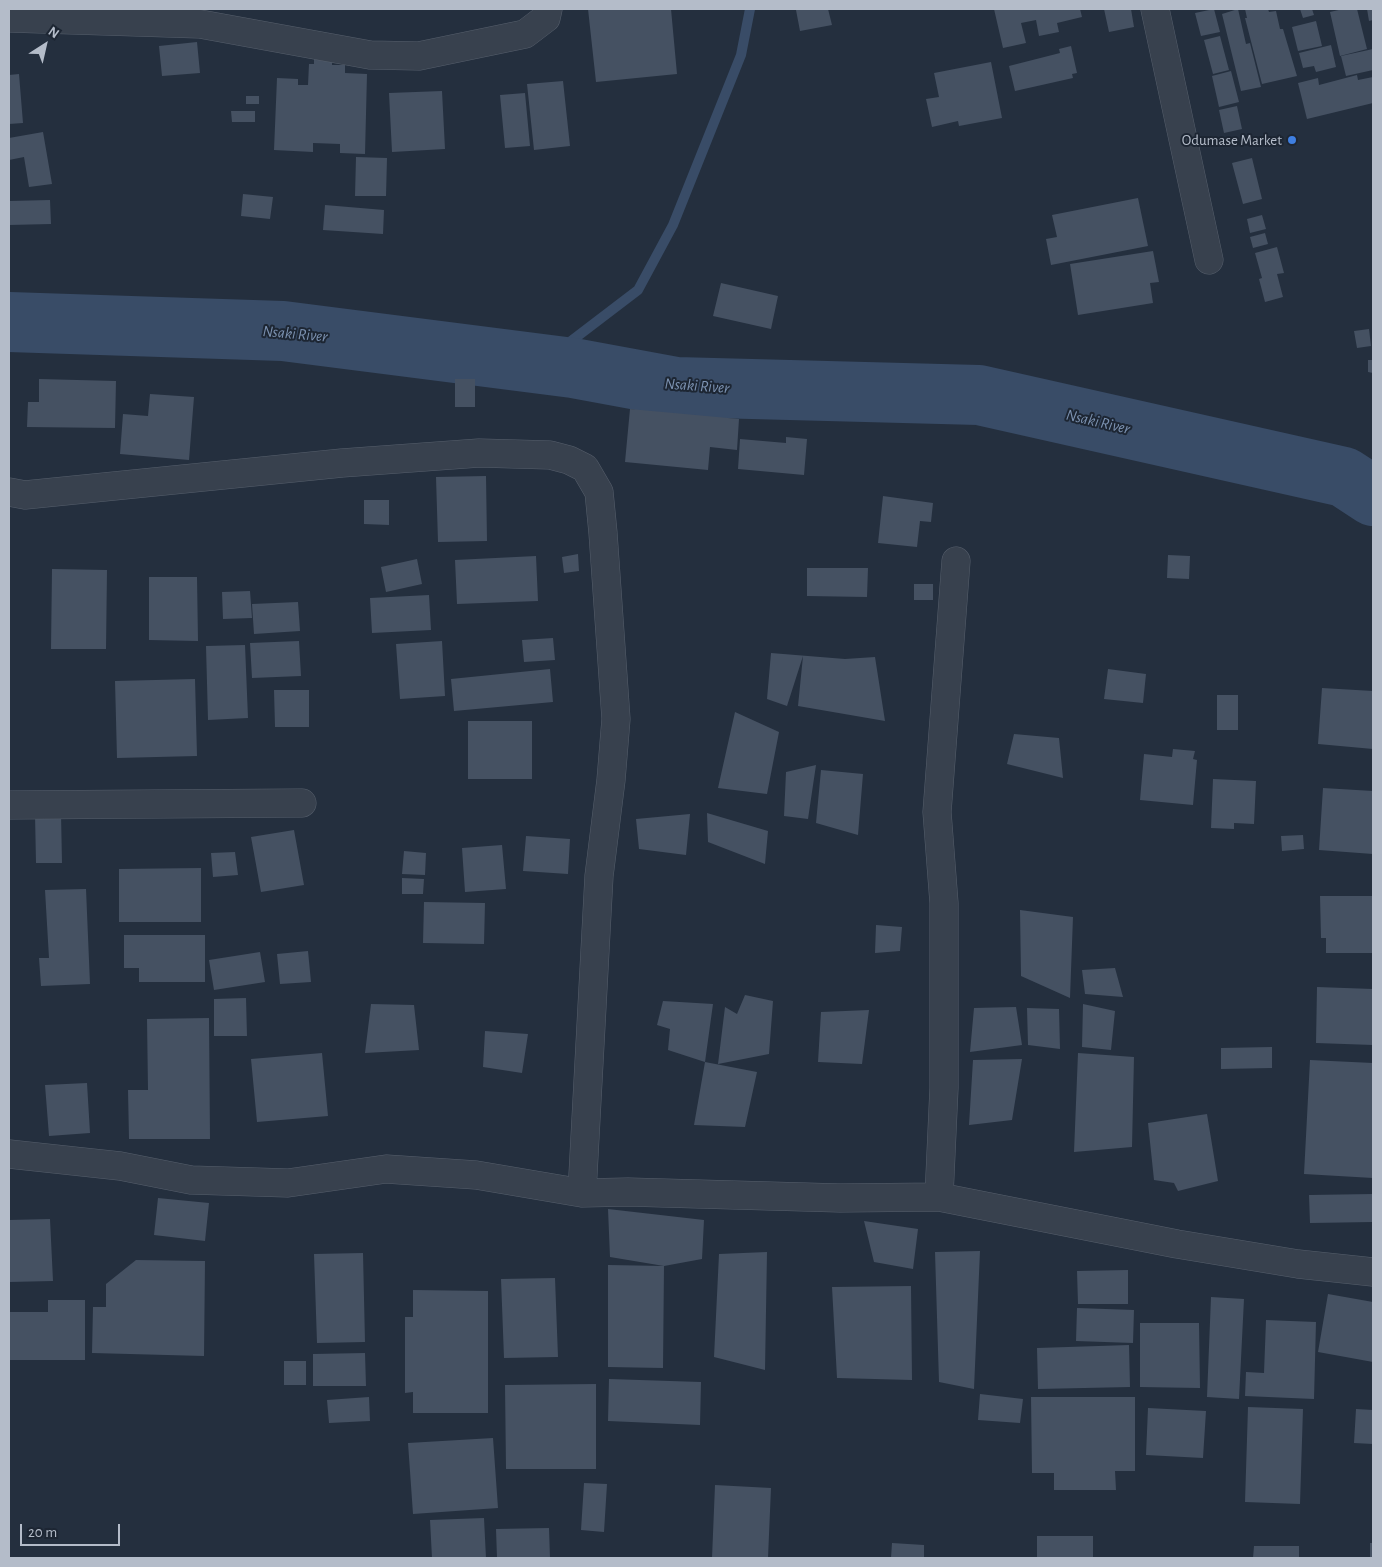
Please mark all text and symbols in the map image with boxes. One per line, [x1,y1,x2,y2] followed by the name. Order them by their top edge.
[20,20,70,70] north arrow
[46,24,62,41] text: N
[1182,131,1282,149] place label: Odumase Market
[1286,134,1298,146] marker: Odumase Market
[262,322,328,346] water label: Nsaki River
[664,374,730,398] water label: Nsaki River
[1064,405,1132,439] water label: Nsaki River
[22,1514,122,1546] scale bar
[28,1525,57,1540] text: 20 m

